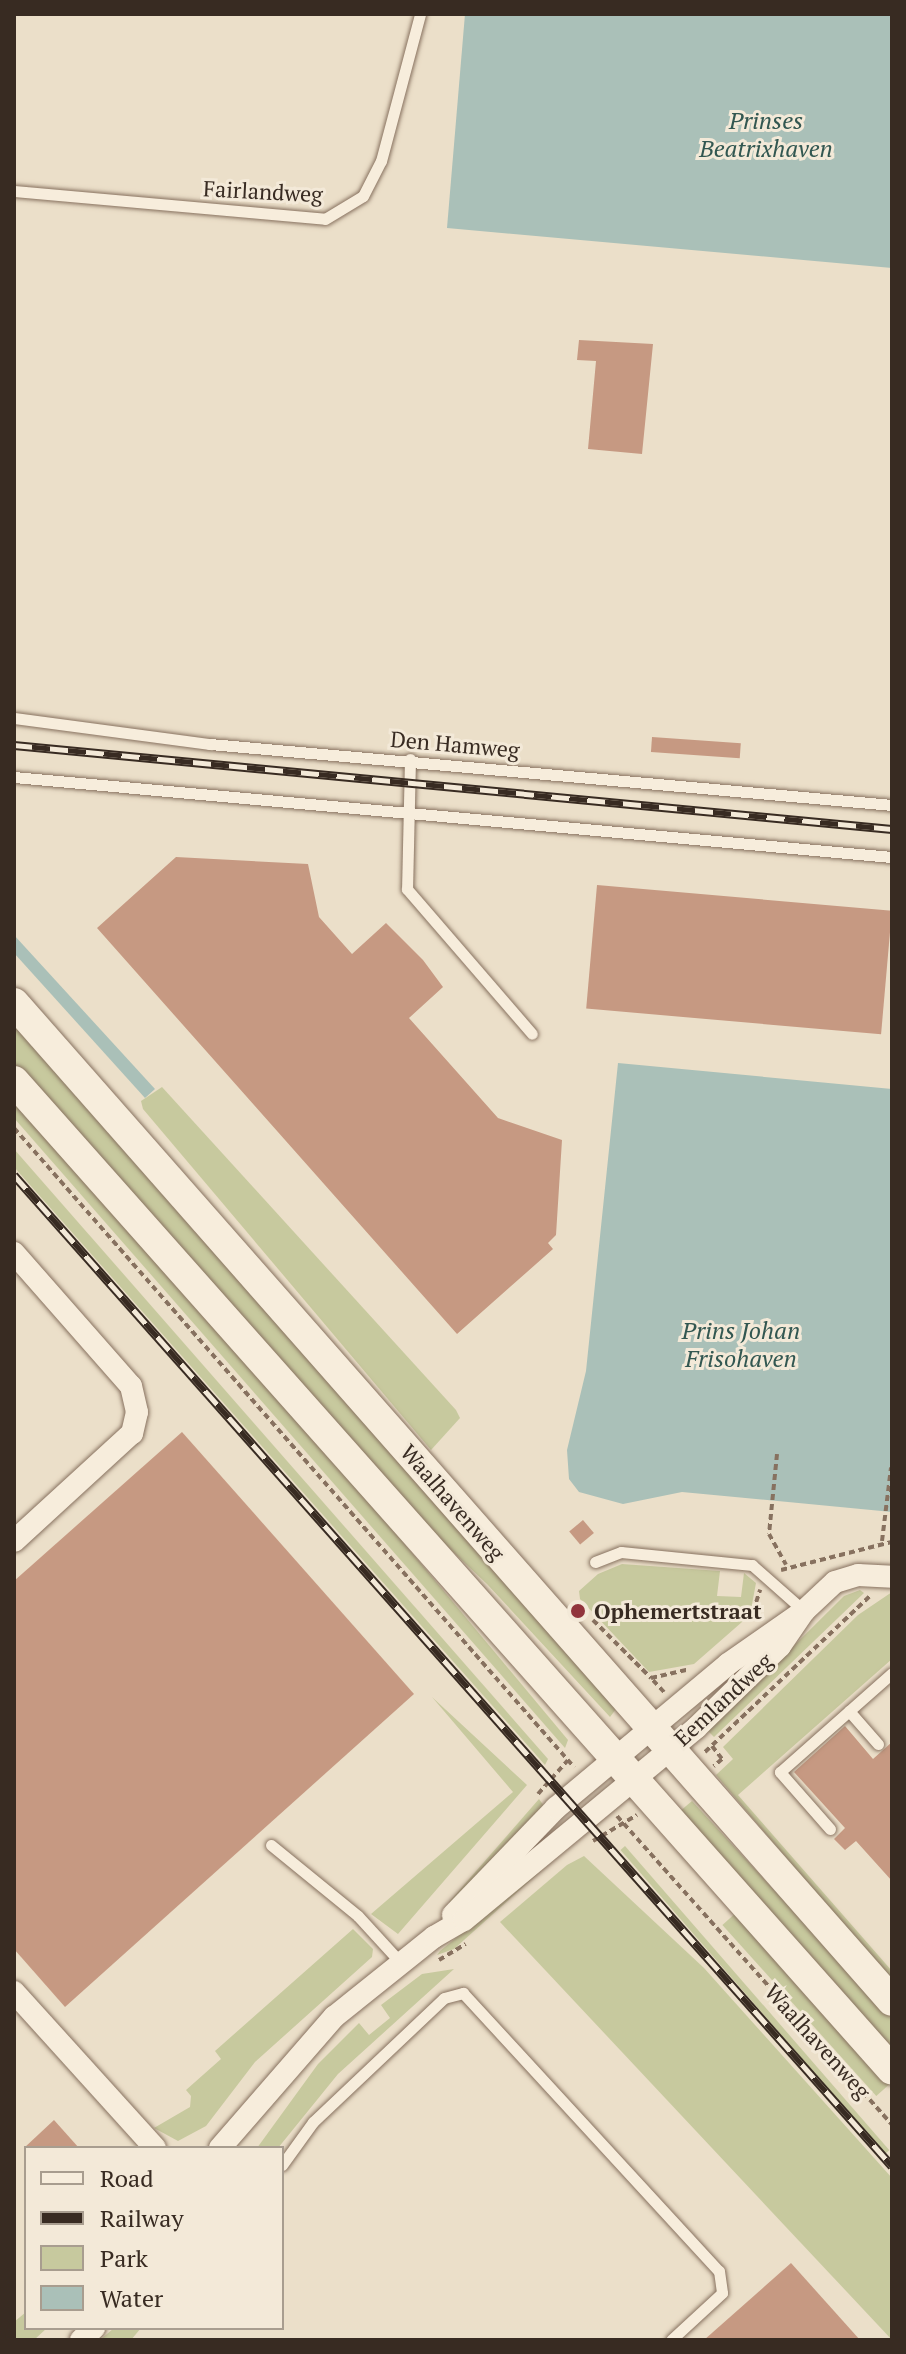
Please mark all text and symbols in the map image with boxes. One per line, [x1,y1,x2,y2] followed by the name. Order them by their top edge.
[699,107,833,163] water label: Prinses Beatrixhaven
[203,175,323,207] street label: Fairlandweg
[389,725,521,763] street label: Den Hamweg
[682,1317,800,1373] water label: Prins Johan Frisohaven
[395,1439,511,1565] street label: Waalhavenweg
[594,1598,762,1624] place label: Ophemertstraat
[569,1602,587,1620] marker: Ophemertstraat
[669,1647,777,1751] street label: Eemlandweg
[760,1978,876,2104] street label: Waalhavenweg
[24,2146,284,2330] legend
[100,2162,154,2194] text: Road
[100,2202,184,2234] text: Railway
[100,2242,148,2274] text: Park
[100,2282,163,2314] text: Water

